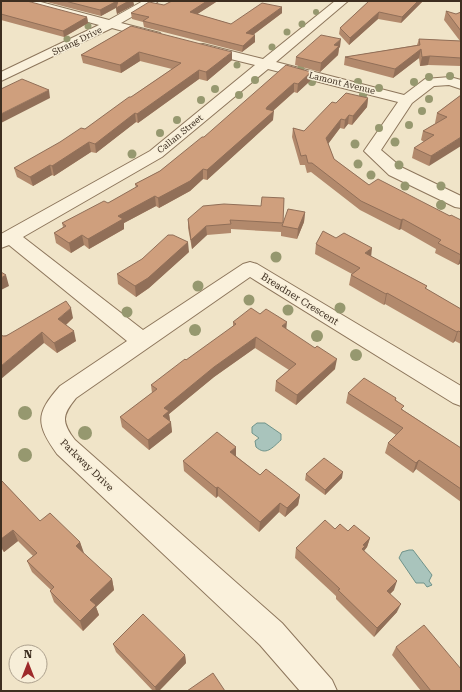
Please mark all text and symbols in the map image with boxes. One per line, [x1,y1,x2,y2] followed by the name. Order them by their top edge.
[50,25,104,57] street label: Strang Drive
[308,70,376,96] street label: Lamont Avenue
[155,112,205,155] street label: Callan Street
[259,271,341,327] street label: Breadner Crescent
[58,437,116,494] street label: Parkway Drive
[8,644,48,684] north arrow
[24,648,33,661] text: N

